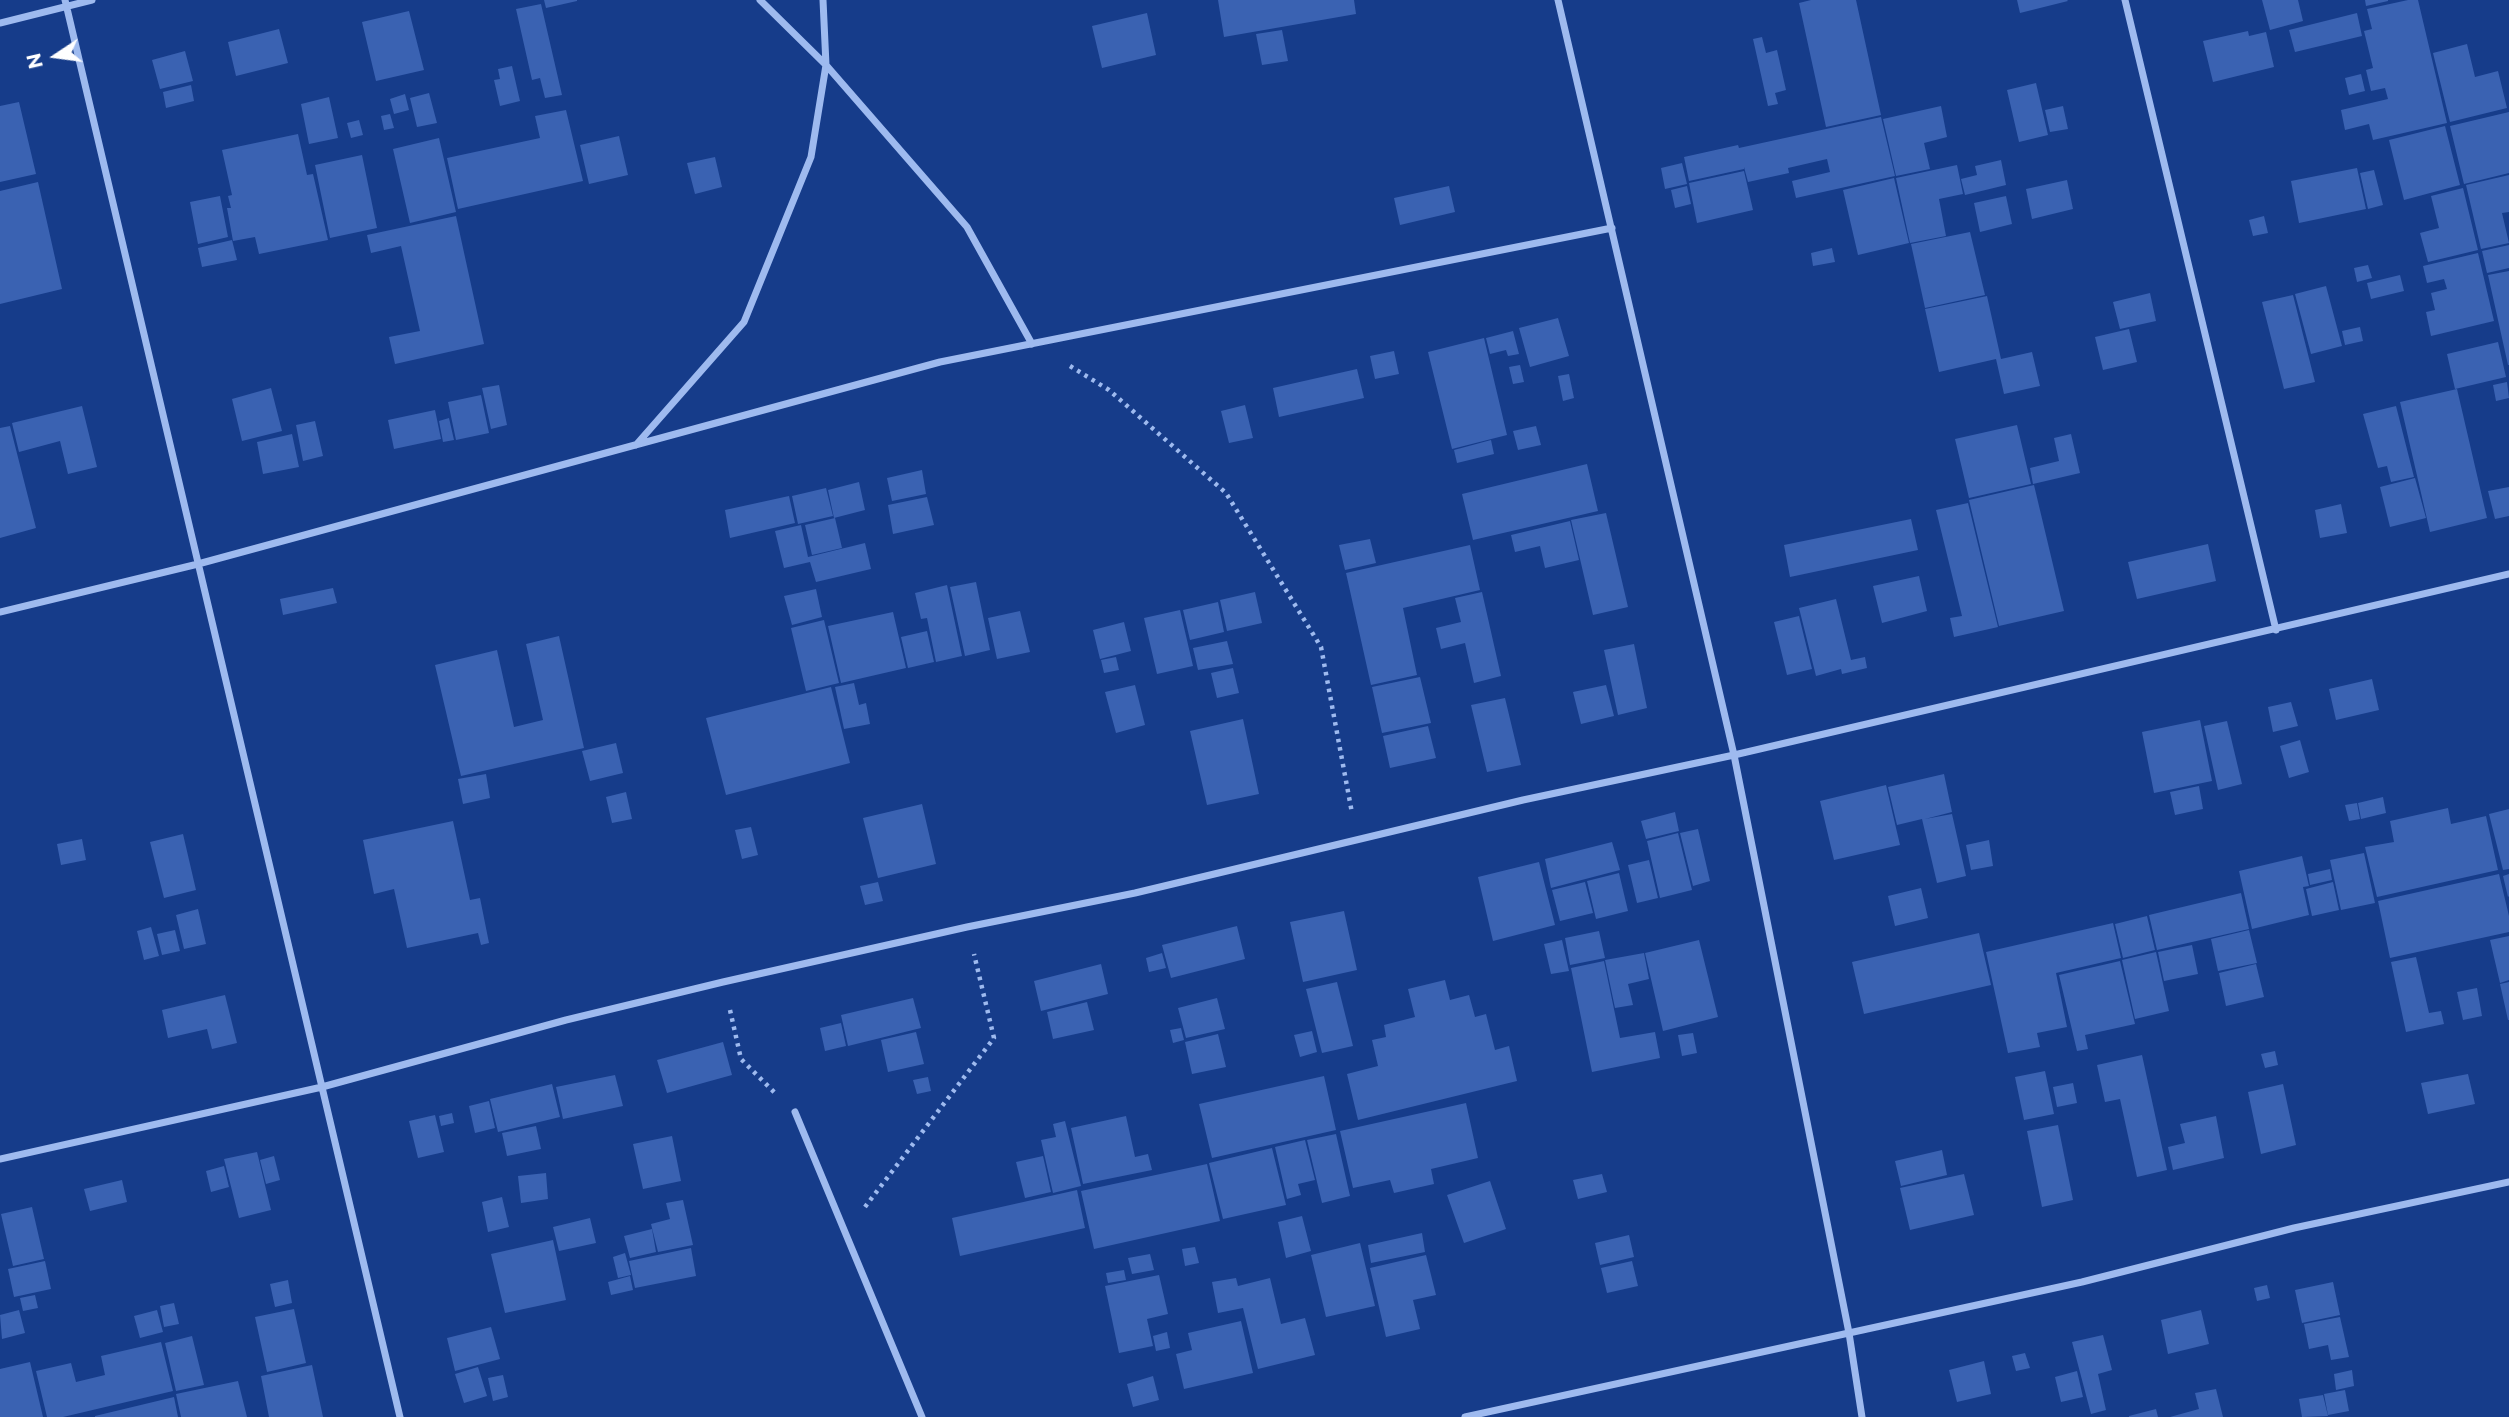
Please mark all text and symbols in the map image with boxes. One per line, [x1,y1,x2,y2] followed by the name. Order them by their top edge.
[21,21,91,91] north arrow
[22,51,48,71] text: N

